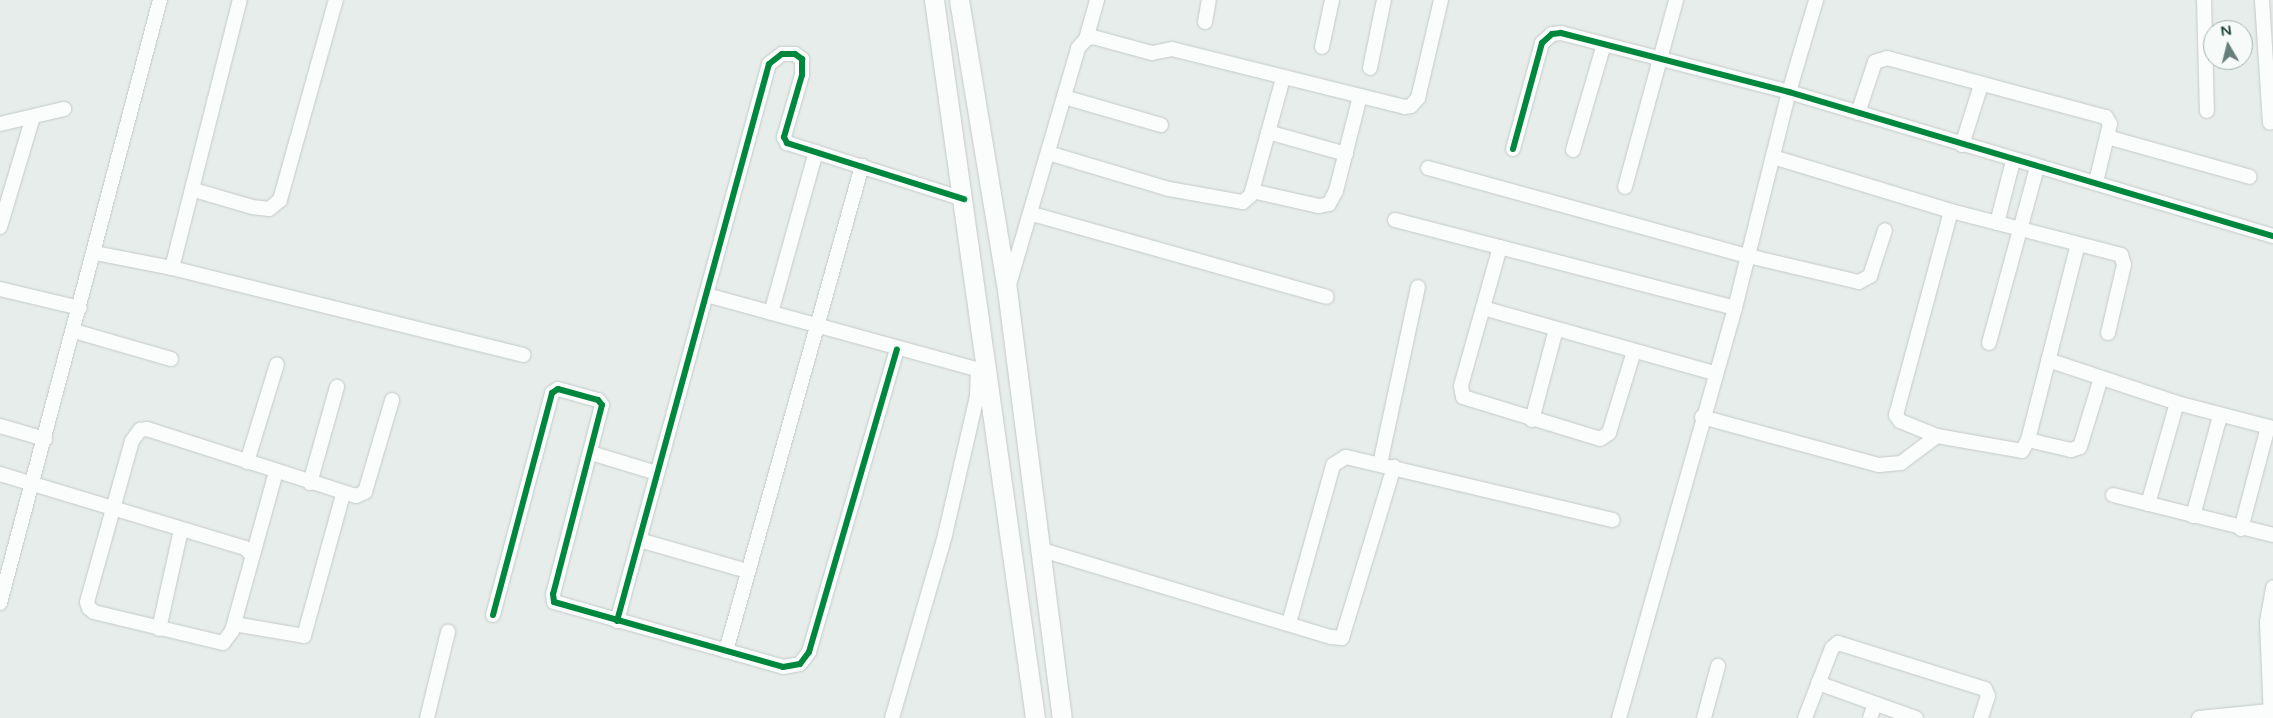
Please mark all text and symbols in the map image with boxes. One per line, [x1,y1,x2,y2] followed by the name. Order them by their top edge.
[2203,20,2253,70] north arrow
[2219,21,2233,40] text: N

